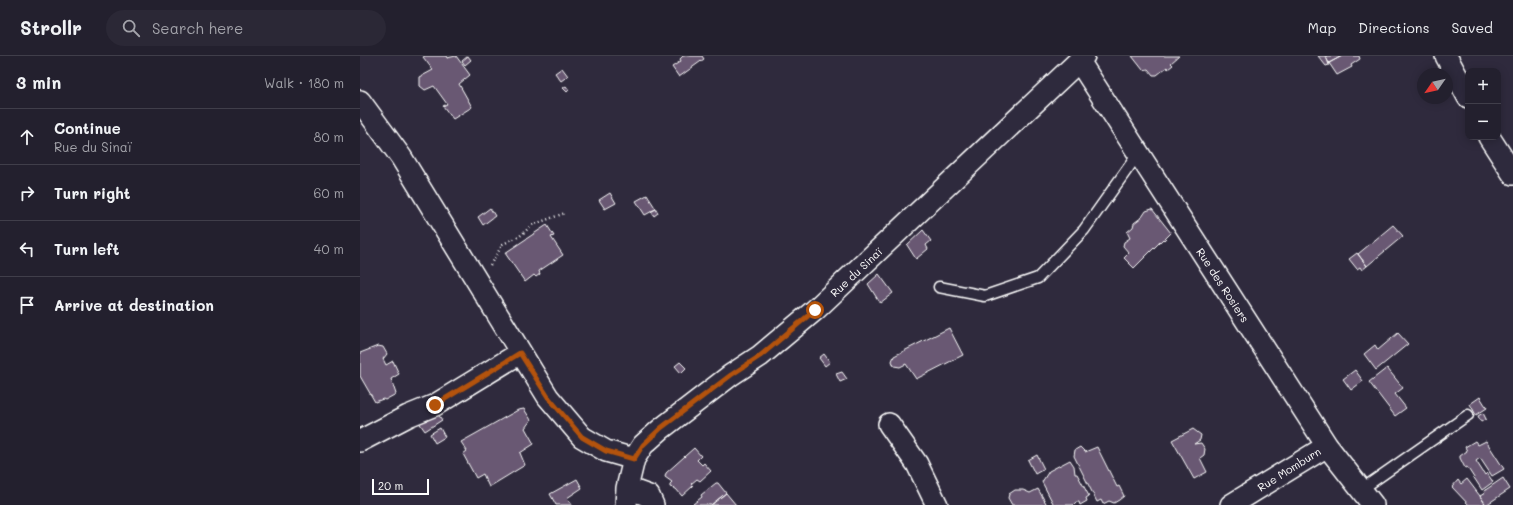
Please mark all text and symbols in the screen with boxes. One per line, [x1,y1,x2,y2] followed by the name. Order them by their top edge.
[106,10,386,46] search box
[20,15,82,40] text: Strollr
[120,17,142,39] icon: search
[152,18,243,38] text: Search here
[1308,18,1336,37] text: Map
[1358,18,1429,37] text: Directions
[1451,18,1493,37] text: Saved
[1417,68,1453,104] north arrow
[1465,68,1501,140] map controls
[1465,68,1501,104] button: +
[16,71,61,93] text: 3 min
[264,74,344,91] text: Walk · 180 m
[1465,104,1501,140] button: −
[54,118,121,138] text: Continue
[16,126,38,148] icon: ahead
[314,128,344,145] text: 80 m
[54,138,132,155] text: Rue du Sinaï
[16,182,38,204] icon: right
[54,183,131,203] text: Turn right
[314,184,344,201] text: 60 m
[16,238,38,260] icon: left
[54,239,119,259] text: Turn left
[314,240,344,257] text: 40 m
[827,244,886,300] street label: Rue du Sinaï
[1193,245,1253,325] street label: Rue des Rosiers
[16,294,38,316] icon: arrive
[54,295,214,315] text: Arrive at destination
[806,301,824,319] route start
[426,396,444,414] route end
[1254,444,1324,494] street label: Rue Momburn
[372,477,429,496] scale bar
[378,478,403,493] text: 20 m

